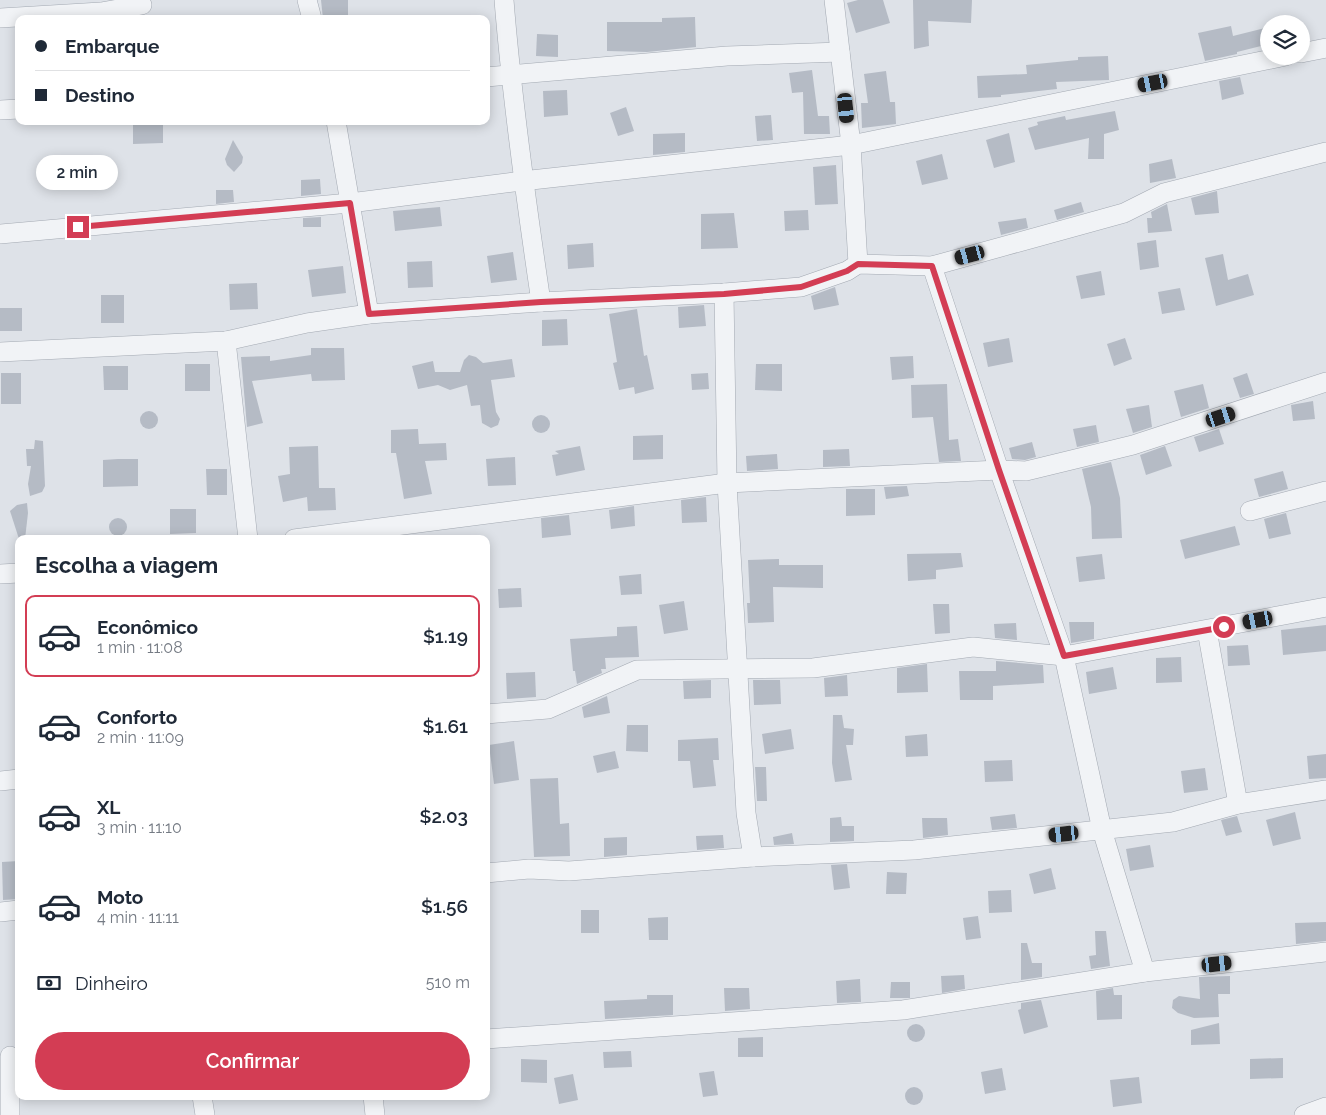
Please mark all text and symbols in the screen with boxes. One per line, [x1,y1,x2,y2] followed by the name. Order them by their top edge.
[1260,15,1310,65] map controls
[1260,15,1310,65] button: layers
[65,35,159,57] text: Embarque
[1136,73,1169,93] car
[65,84,134,106] text: Destino
[836,92,855,124] car
[37,154,119,190] callout: 2 min
[57,163,98,182] text: 2 min
[67,216,89,238] route end
[953,244,986,266] car
[1204,405,1237,429] car
[35,552,218,578] text: Escolha a viagem
[1241,610,1274,630] car
[37,614,82,659] icon: car
[97,616,198,638] text: Econômico
[1213,616,1235,638] route start
[423,625,468,647] text: $1.19
[97,638,183,657] text: 1 min · 11:08
[37,704,82,749] icon: car
[97,706,177,728] text: Conforto
[423,715,468,737] text: $1.61
[97,728,184,747] text: 2 min · 11:09
[37,794,82,839] icon: car
[97,796,120,818] text: XL
[419,805,468,827] text: $2.03
[97,818,182,837] text: 3 min · 11:10
[1048,825,1079,843] car
[37,884,82,929] icon: car
[97,886,143,908] text: Moto
[421,895,468,917] text: $1.56
[97,908,179,927] text: 4 min · 11:11
[1201,955,1232,973] car
[35,969,63,997] icon: cash
[75,972,148,994] text: Dinheiro
[426,973,470,992] text: 510 m
[35,1032,470,1090] button: Confirmar

